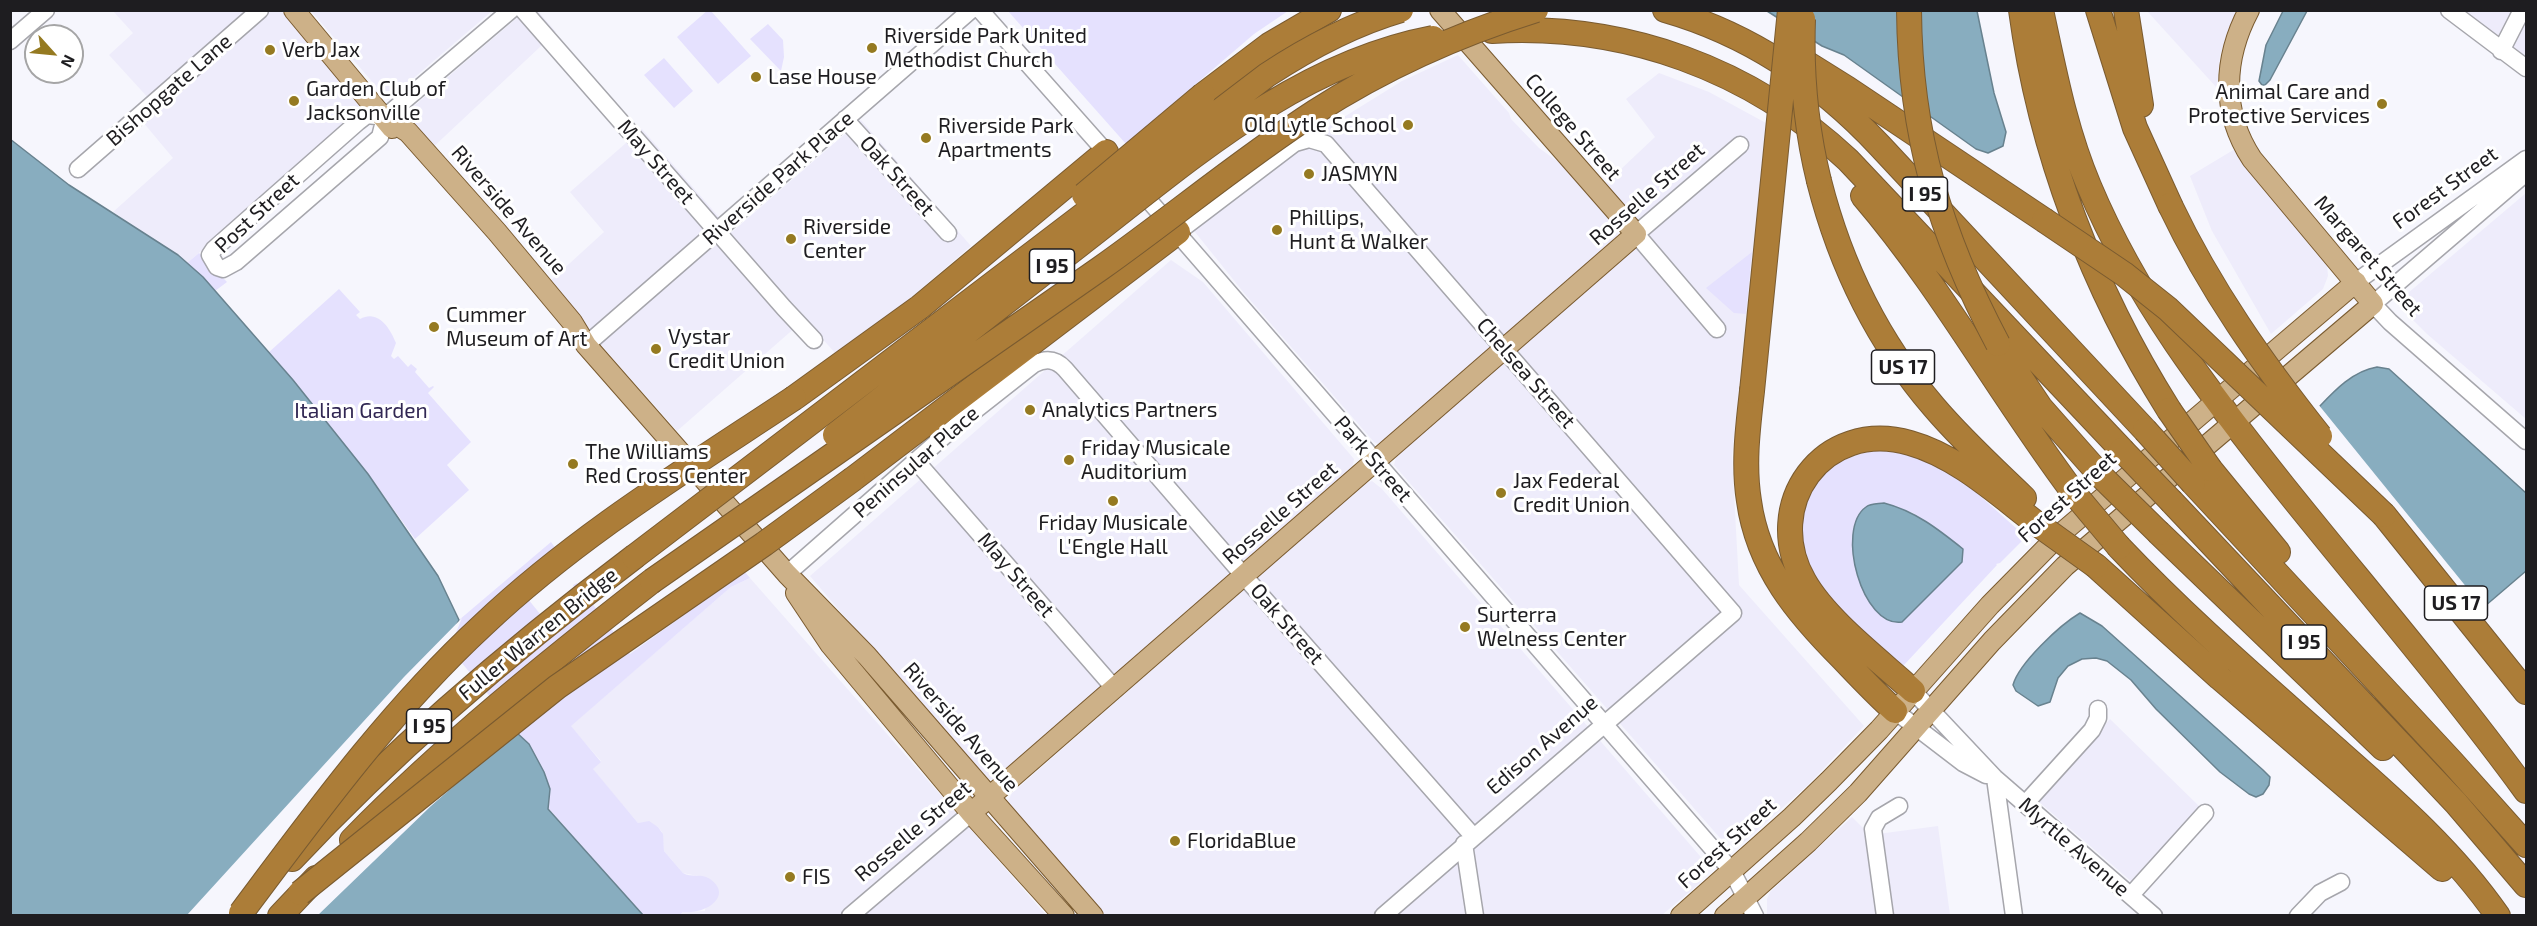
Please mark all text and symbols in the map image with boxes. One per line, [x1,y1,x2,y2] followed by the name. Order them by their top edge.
[884,23,1087,73] place label: Riverside Park United Methodist Church
[24,24,84,84] north arrow
[101,29,237,151] street label: Bishopgate Lane
[282,37,360,63] place label: Verb Jax
[865,41,879,55] marker: Riverside Park United Methodist Church
[263,43,277,57] marker: Verb Jax
[58,52,80,71] text: N
[768,64,877,90] place label: Lase House
[1520,68,1626,186] street label: College Street
[749,70,763,84] marker: Lase House
[306,76,446,126] place label: Garden Club of Jacksonville
[2188,79,2370,129] place label: Animal Care and Protective Services
[287,94,301,108] marker: Garden Club of Jacksonville
[2375,97,2389,111] marker: Animal Care and Protective Services
[697,106,859,250] street label: Riverside Park Place
[1244,112,1396,138] place label: Old Lytle School
[938,113,1074,163] place label: Riverside Park Apartments
[612,114,700,210] street label: May Street
[1401,118,1415,132] marker: Old Lytle School
[854,131,940,221] street label: Oak Street
[919,131,933,145] marker: Riverside Park Apartments
[1584,137,1710,251] street label: Rosselle Street
[446,140,572,280] street label: Riverside Avenue
[2387,141,2503,235] street label: Forest Street
[1321,161,1398,187] place label: JASMYN
[1302,167,1316,181] marker: JASMYN
[210,168,304,258] street label: Post Street
[1902,177,1948,211] road number: I 95
[2309,190,2427,322] street label: Margaret Street
[1289,205,1428,255] place label: Phillips, Hunt & Walker
[803,214,891,264] place label: Riverside Center
[1270,223,1284,237] marker: Phillips, Hunt & Walker
[784,232,798,246] marker: Riverside Center
[1030,249,1074,283] road number: I 95
[446,302,587,352] place label: Cummer Museum of Art
[1471,313,1581,433] street label: Chelsea Street
[427,320,441,334] marker: Cummer Museum of Art
[668,324,785,374] place label: Vystar Credit Union
[649,342,663,356] marker: Vystar Credit Union
[1872,350,1934,384] road number: US 17
[1042,397,1217,423] place label: Analytics Partners
[294,398,428,424] park label: Italian Garden
[848,401,984,523] street label: Peninsular Place
[1023,403,1037,417] marker: Analytics Partners
[1329,411,1417,507] street label: Park Street
[1081,435,1231,485] place label: Friday Musicale Auditorium
[585,439,747,489] place label: The Williams Red Cross Center
[2012,446,2122,548] street label: Forest Street
[1062,453,1076,467] marker: Friday Musicale Auditorium
[1217,456,1343,570] street label: Rosselle Street
[566,457,580,471] marker: The Williams Red Cross Center
[1513,468,1630,518] place label: Jax Federal Credit Union
[1494,486,1508,500] marker: Jax Federal Credit Union
[1106,494,1120,508] marker: Friday Musicale L'Engle Hall
[1038,510,1188,560] place label: Friday Musicale L'Engle Hall
[972,527,1060,623] street label: May Street
[453,562,623,706] street label: Fuller Warren Bridge
[1245,578,1329,670] street label: Oak Street
[2424,586,2488,620] road number: US 17
[1477,602,1627,652] place label: Surterra Welness Center
[1458,620,1472,634] marker: Surterra Welness Center
[2282,625,2326,659] road number: I 95
[898,657,1024,797] street label: Riverside Avenue
[1481,690,1603,800] street label: Edison Avenue
[406,709,452,743] road number: I 95
[850,775,976,887] street label: Rosselle Street
[1672,792,1782,894] street label: Forest Street
[2013,792,2135,902] street label: Myrtle Avenue
[1187,828,1296,854] place label: FloridaBlue
[1168,834,1182,848] marker: FloridaBlue
[802,864,831,890] place label: FIS
[783,870,797,884] marker: FIS

